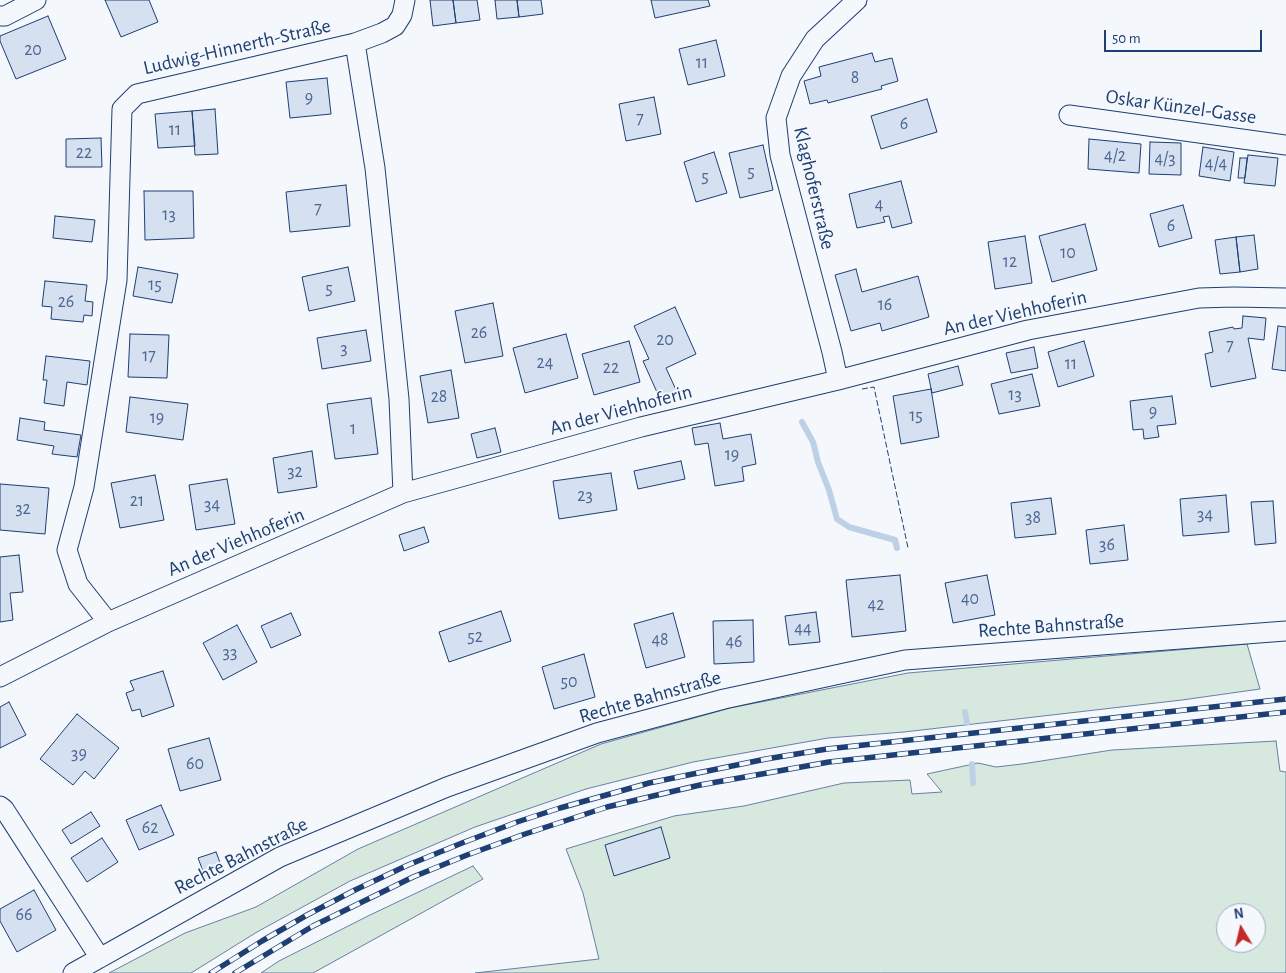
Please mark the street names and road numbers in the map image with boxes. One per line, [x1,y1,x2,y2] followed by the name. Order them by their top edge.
[141,14,333,80] street label: Ludwig-Hinnerth-Straße
[1104,85,1258,129] street label: Oskar Künzel-Gasse
[788,124,840,252] street label: Klaghoferstraße
[941,285,1089,341] street label: An der Viehhoferin
[547,379,695,441] street label: An der Viehhoferin
[164,502,308,582] street label: An der Viehhoferin
[977,609,1125,643] street label: Rechte Bahnstraße
[576,665,724,729] street label: Rechte Bahnstraße
[170,812,312,900] street label: Rechte Bahnstraße

